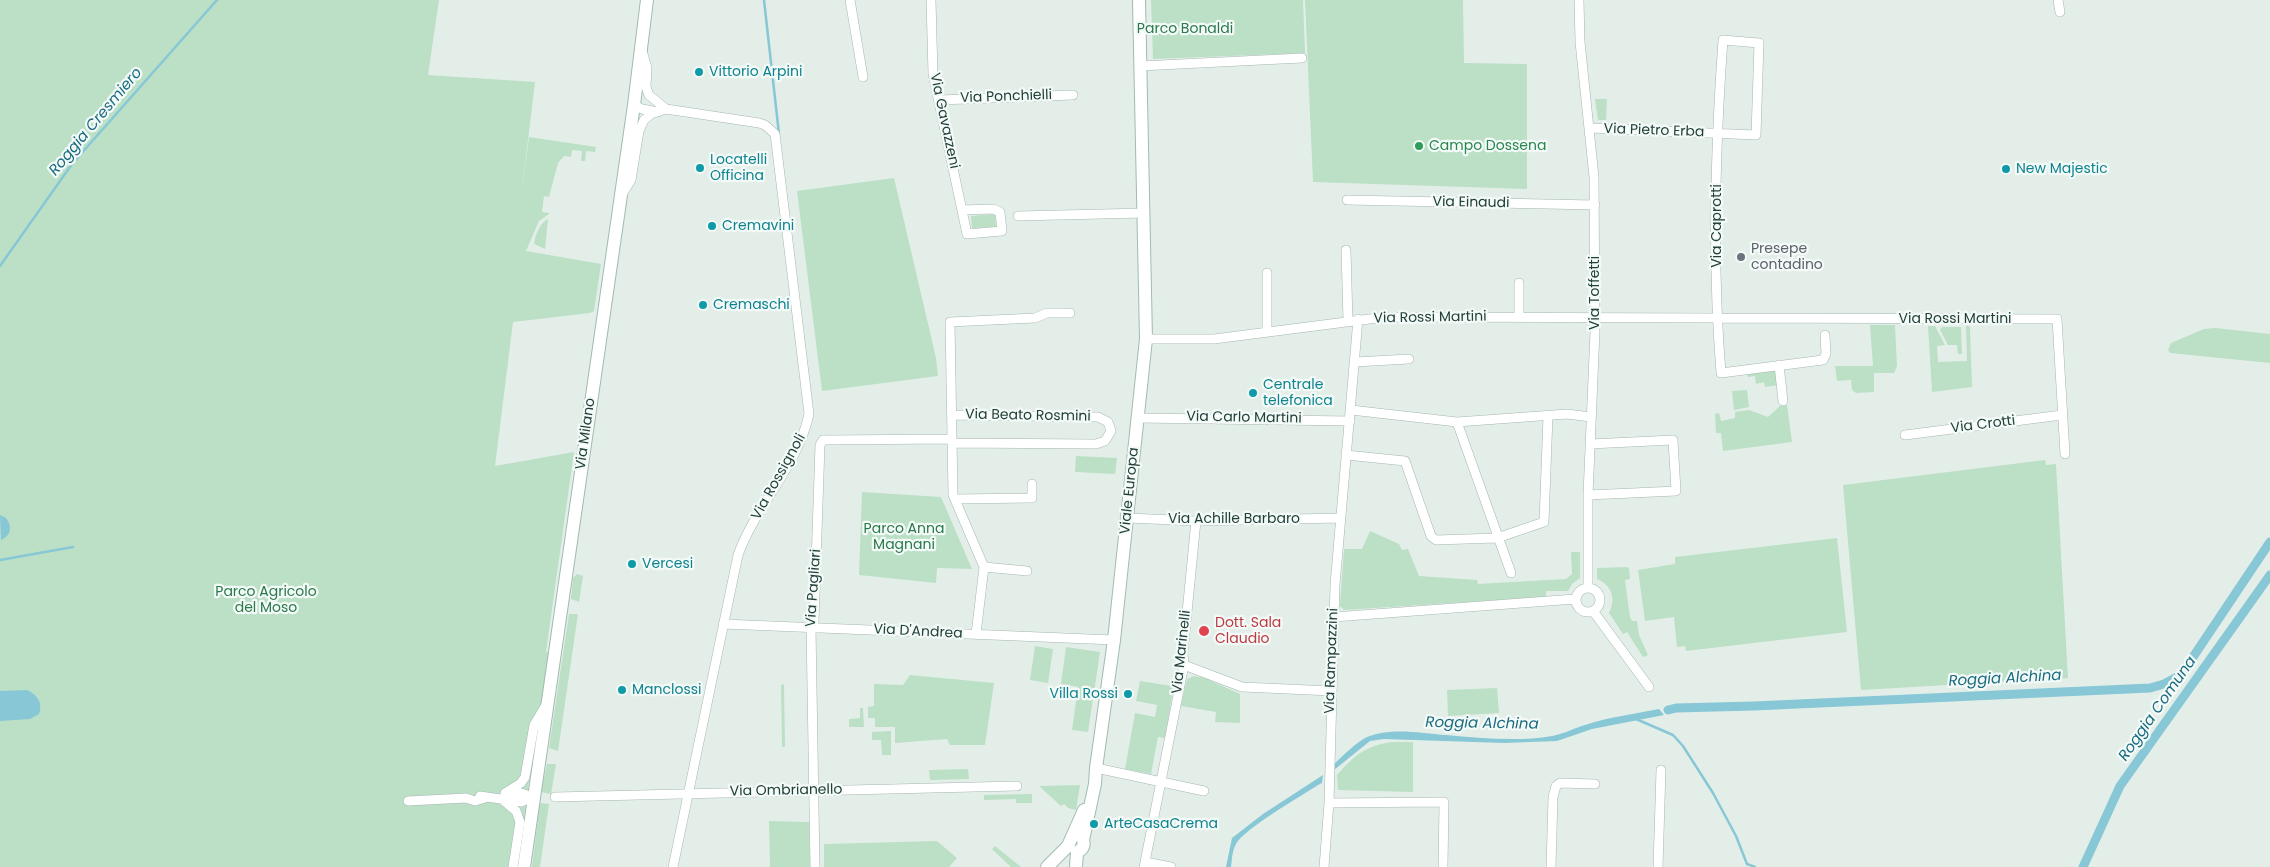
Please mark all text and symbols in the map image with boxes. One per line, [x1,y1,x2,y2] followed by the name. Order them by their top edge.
[1137,21,1233,37] park label: Parco Bonaldi
[46,64,146,180] water label: Roggia Cresmiero
[709,64,802,80] place label: Vittorio Arpini
[693,66,705,78] marker: Vittorio Arpini
[926,72,962,170] street label: Via Gavazzeni
[960,87,1052,107] street label: Via Ponchielli
[1603,121,1705,141] street label: Via Pietro Erba
[1429,138,1546,154] place label: Campo Dossena
[1413,140,1425,152] marker: Campo Dossena
[710,152,767,184] place label: Locatelli Officina
[2016,161,2108,177] place label: New Majestic
[694,162,706,174] marker: Locatelli Officina
[2000,163,2012,175] marker: New Majestic
[1709,184,1725,268] street label: Via Caprotti
[1432,194,1510,212] street label: Via Einaudi
[722,218,794,234] place label: Cremavini
[706,220,718,232] marker: Cremavini
[1751,241,1823,274] place label: Presepe contadino
[1735,251,1747,263] marker: Presepe contadino
[1587,256,1603,330] street label: Via Toffetti
[713,297,790,313] place label: Cremaschi
[697,299,709,311] marker: Cremaschi
[1373,309,1487,327] street label: Via Rossi Martini
[1898,311,2012,327] street label: Via Rossi Martini
[1263,377,1333,410] place label: Centrale telefonica
[1247,387,1259,399] marker: Centrale telefonica
[573,397,599,471] street label: Via Milano
[965,407,1091,425] street label: Via Beato Rosmini
[1186,409,1302,427] street label: Via Carlo Martini
[1950,413,2016,437] street label: Via Crotti
[748,431,810,523] street label: Via Rossignoli
[1117,447,1143,535] street label: Viale Europa
[1168,511,1300,527] street label: Via Achille Barbaro
[864,521,944,554] park label: Parco Anna Magnani
[803,548,825,628] street label: Via Pagliari
[642,556,693,572] place label: Vercesi
[626,558,638,570] marker: Vercesi
[215,584,317,616] park label: Parco Agricolo del Moso
[1322,608,1342,714] street label: Via Rampazzini
[1169,609,1195,695] street label: Via Marinelli
[1215,615,1281,648] place label: Dott. Sala Claudio
[873,621,963,643] street label: Via D'Andrea
[1197,624,1211,638] marker: Dott. Sala Claudio
[2115,653,2201,765] water label: Roggia Comuna
[1948,667,2062,691] water label: Roggia Alchina
[632,682,701,698] place label: Manclossi
[616,684,628,696] marker: Manclossi
[1049,686,1118,702] place label: Villa Rossi
[1122,688,1134,700] marker: Villa Rossi
[1425,714,1539,734] water label: Roggia Alchina
[730,782,842,800] street label: Via Ombrianello
[1104,816,1218,832] place label: ArteCasaCrema
[1088,818,1100,830] marker: ArteCasaCrema

